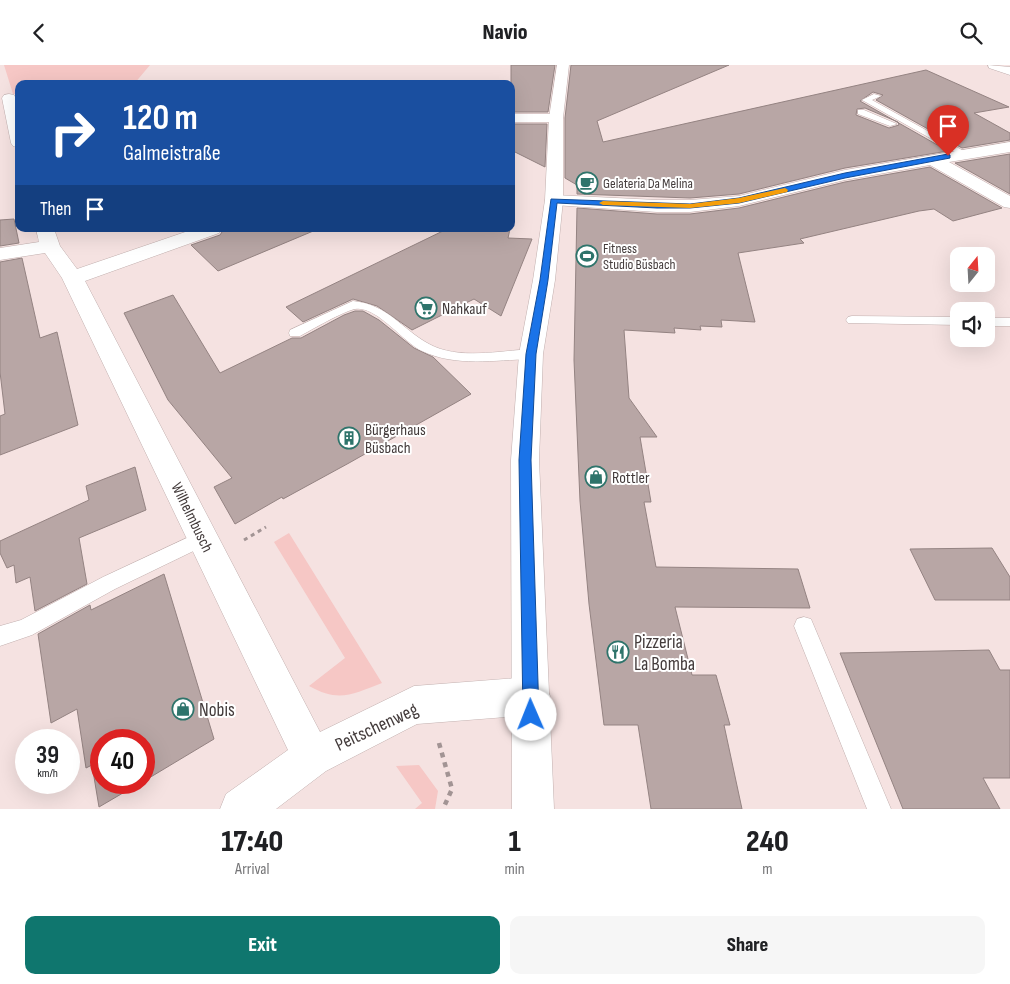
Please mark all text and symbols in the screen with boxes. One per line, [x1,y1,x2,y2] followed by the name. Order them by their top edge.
[25,19,53,47] icon: back
[482,19,528,46] text: Navio
[957,19,985,47] icon: search
[123,97,198,140] text: 120 m
[40,100,105,165] icon: right
[927,105,969,156] pin
[934,112,962,140] icon: arrive
[123,140,221,167] text: Galmeistraße
[575,171,599,195] cafe icon: Gelateria Da Melina
[603,175,693,192] place label: Gelateria Da Melina
[81,195,109,223] icon: arrive
[40,198,71,221] text: Then
[603,240,675,273] place label: Fitness Studio Büsbach
[575,244,599,268] sports icon: Fitness Studio Büsbach
[950,247,995,293] north arrow
[950,247,995,347] map controls
[414,296,438,320] supermarket icon: Nahkauf
[442,300,487,319] place label: Nahkauf
[950,302,995,347] button: sound
[365,421,426,458] place label: Bürgerhaus Büsbach
[337,426,361,450] building icon: Bürgerhaus Büsbach
[584,465,608,489] shop icon: Rottler
[612,469,650,488] place label: Rottler
[167,480,217,556] street label: Wilhelmbusch
[634,631,695,676] place label: Pizzeria La Bomba
[606,640,630,664] restaurant icon: Pizzeria La Bomba
[504,688,556,740] position arrow
[171,697,195,721] shop icon: Nobis
[331,698,422,757] street label: Peitschenweg
[199,699,235,722] place label: Nobis
[90,729,155,794] speed limit sign: 40
[36,740,59,771] text: 39
[37,766,58,781] text: km/h
[221,824,283,860] text: 17:40
[508,824,521,860] text: 1
[746,824,789,860] text: 240
[235,860,269,879] text: Arrival
[505,860,525,879] text: min
[762,860,772,879] text: m
[25,916,500,974] button: Exit
[510,916,985,974] button: Share

